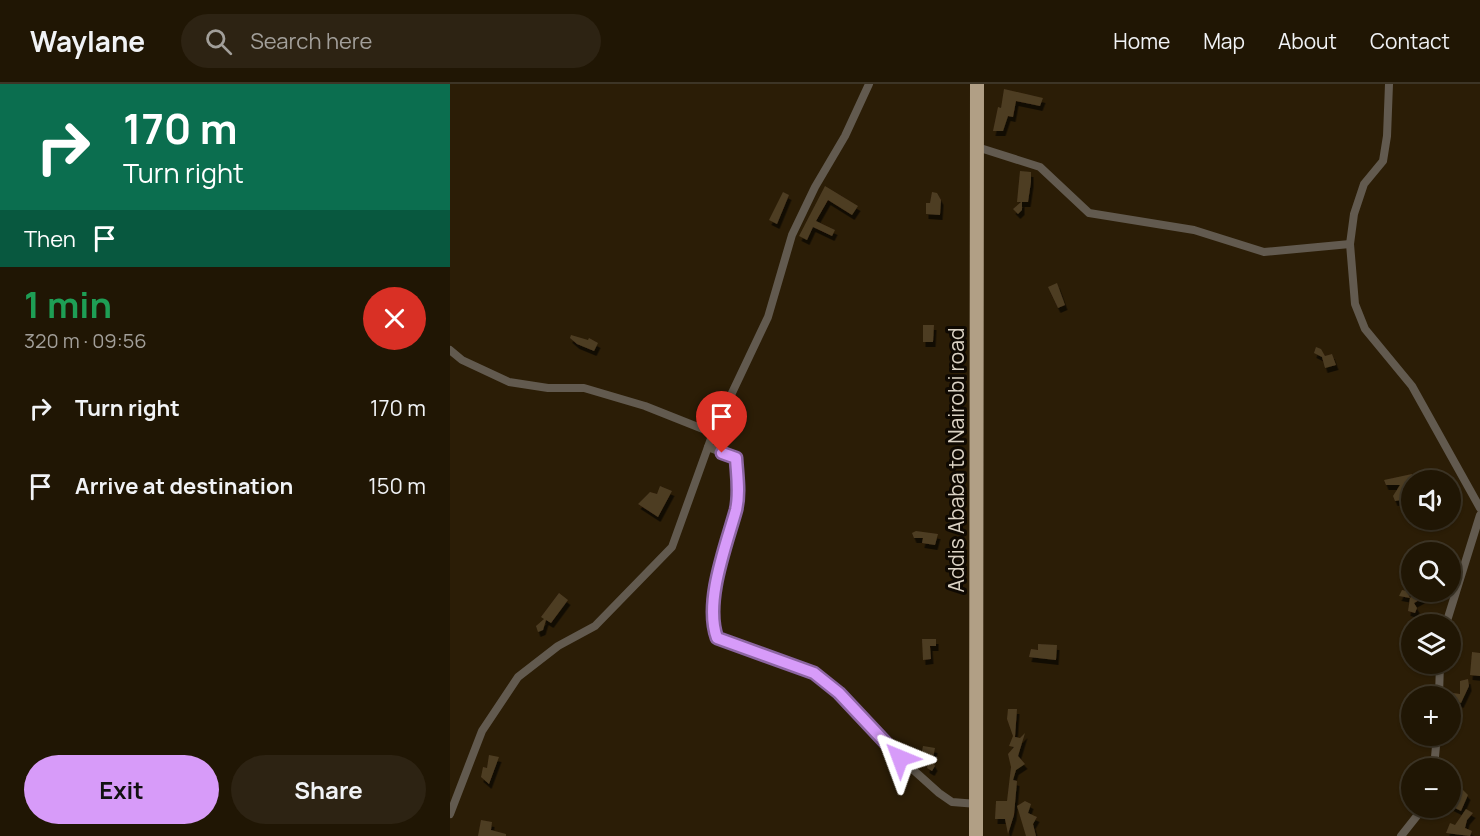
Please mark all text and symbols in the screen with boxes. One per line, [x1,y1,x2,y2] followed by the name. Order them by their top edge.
[181,14,601,68] search box
[30,22,145,60] text: Waylane
[202,25,235,58] icon: search
[250,26,372,56] text: Search here
[1113,27,1170,55] text: Home
[1203,27,1245,55] text: Map
[1278,27,1337,55] text: About
[1370,27,1450,55] text: Contact
[123,99,238,157] text: 170 m
[24,108,102,186] icon: right
[123,154,244,191] text: Turn right
[88,222,121,255] icon: arrive
[24,224,76,254] text: Then
[24,280,112,329] text: 1 min
[363,287,426,350] button: close
[24,327,147,354] text: 320 m · 09:56
[942,328,970,592] street label: Addis Ababa to Nairobi road
[696,391,747,453] pin
[24,392,57,425] icon: right
[75,393,180,423] text: Turn right
[370,393,426,423] text: 170 m
[705,400,738,433] icon: arrive
[24,470,57,503] icon: arrive
[1401,470,1461,818] map controls
[1401,470,1461,530] button: sound
[75,471,293,501] text: Arrive at destination
[368,471,426,501] text: 150 m
[1401,542,1461,602] button: search
[1401,614,1461,674] button: layers
[1401,686,1461,746] button: +
[868,726,932,790] position arrow
[24,755,219,824] button: Exit
[231,755,426,824] button: Share
[1401,758,1461,818] button: −

